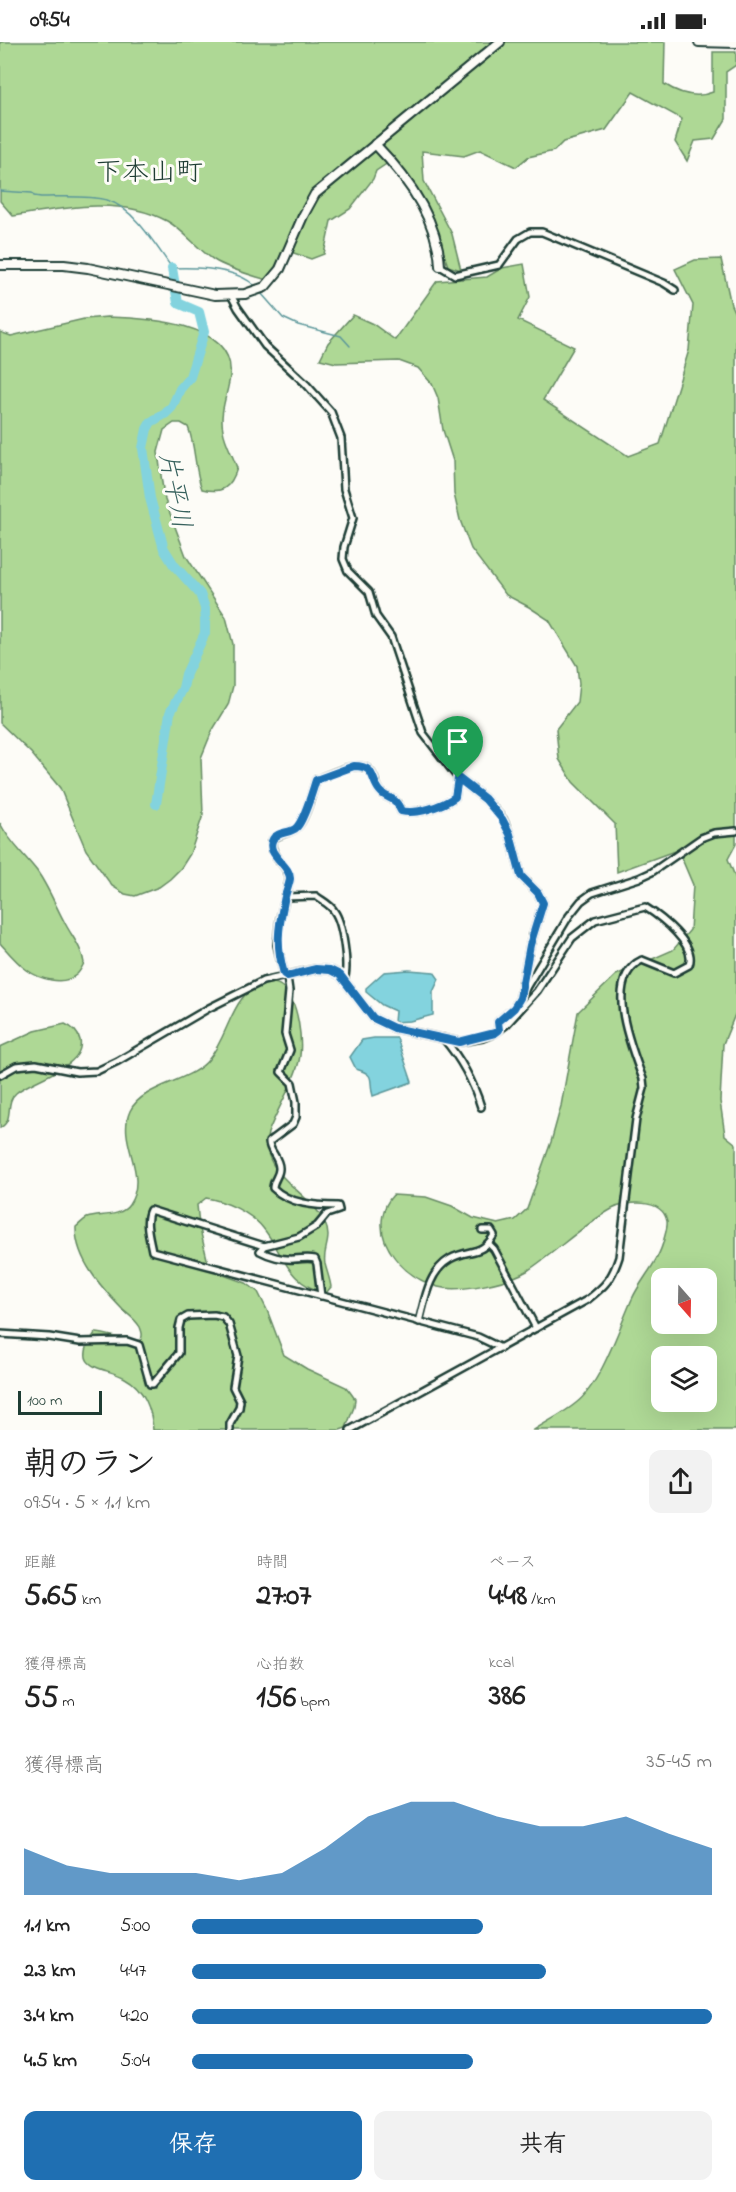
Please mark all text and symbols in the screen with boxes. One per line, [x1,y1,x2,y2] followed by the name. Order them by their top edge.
[30,5,70,37] text: 09:54
[95,154,203,193] district label: 下本山町
[147,449,199,532] water label: 片平川
[432,716,483,778] pin
[441,725,474,758] icon: arrive
[651,1268,717,1334] north arrow
[651,1268,717,1412] map controls
[651,1346,717,1412] button: layers
[18,1388,102,1416] scale bar
[27,1389,62,1413] text: 100 m
[24,1442,156,1490] text: 朝のラン
[649,1450,712,1513] button: share
[24,1489,150,1518] text: 09:54 · 5 × 1.1 km
[24,1551,56,1575] text: 距離
[256,1551,288,1575] text: 時間
[489,1551,536,1575] text: ペース
[24,1575,78,1619] text: 5.65
[256,1575,311,1619] text: 27:07
[489,1575,527,1619] text: 4:48
[78,1588,101,1612] text: km
[527,1588,556,1612] text: /km
[489,1651,514,1675] text: kcal
[24,1653,88,1677] text: 獲得標高
[256,1653,304,1677] text: 心拍数
[489,1675,526,1719] text: 386
[24,1677,58,1721] text: 55
[256,1677,296,1721] text: 156
[58,1690,75,1714] text: m
[296,1690,330,1714] text: bpm
[646,1748,712,1777] text: 35–45 m
[24,1752,104,1781] text: 獲得標高
[24,1912,70,1941] text: 1.1 km
[120,1912,150,1941] text: 5:00
[24,1957,76,1986] text: 2.3 km
[120,1957,146,1986] text: 4:47
[24,2002,74,2031] text: 3.4 km
[120,2002,149,2031] text: 4:20
[24,2047,77,2076] text: 4.5 km
[120,2047,150,2076] text: 5:04
[24,2111,362,2180] button: 保存
[374,2111,712,2180] button: 共有

